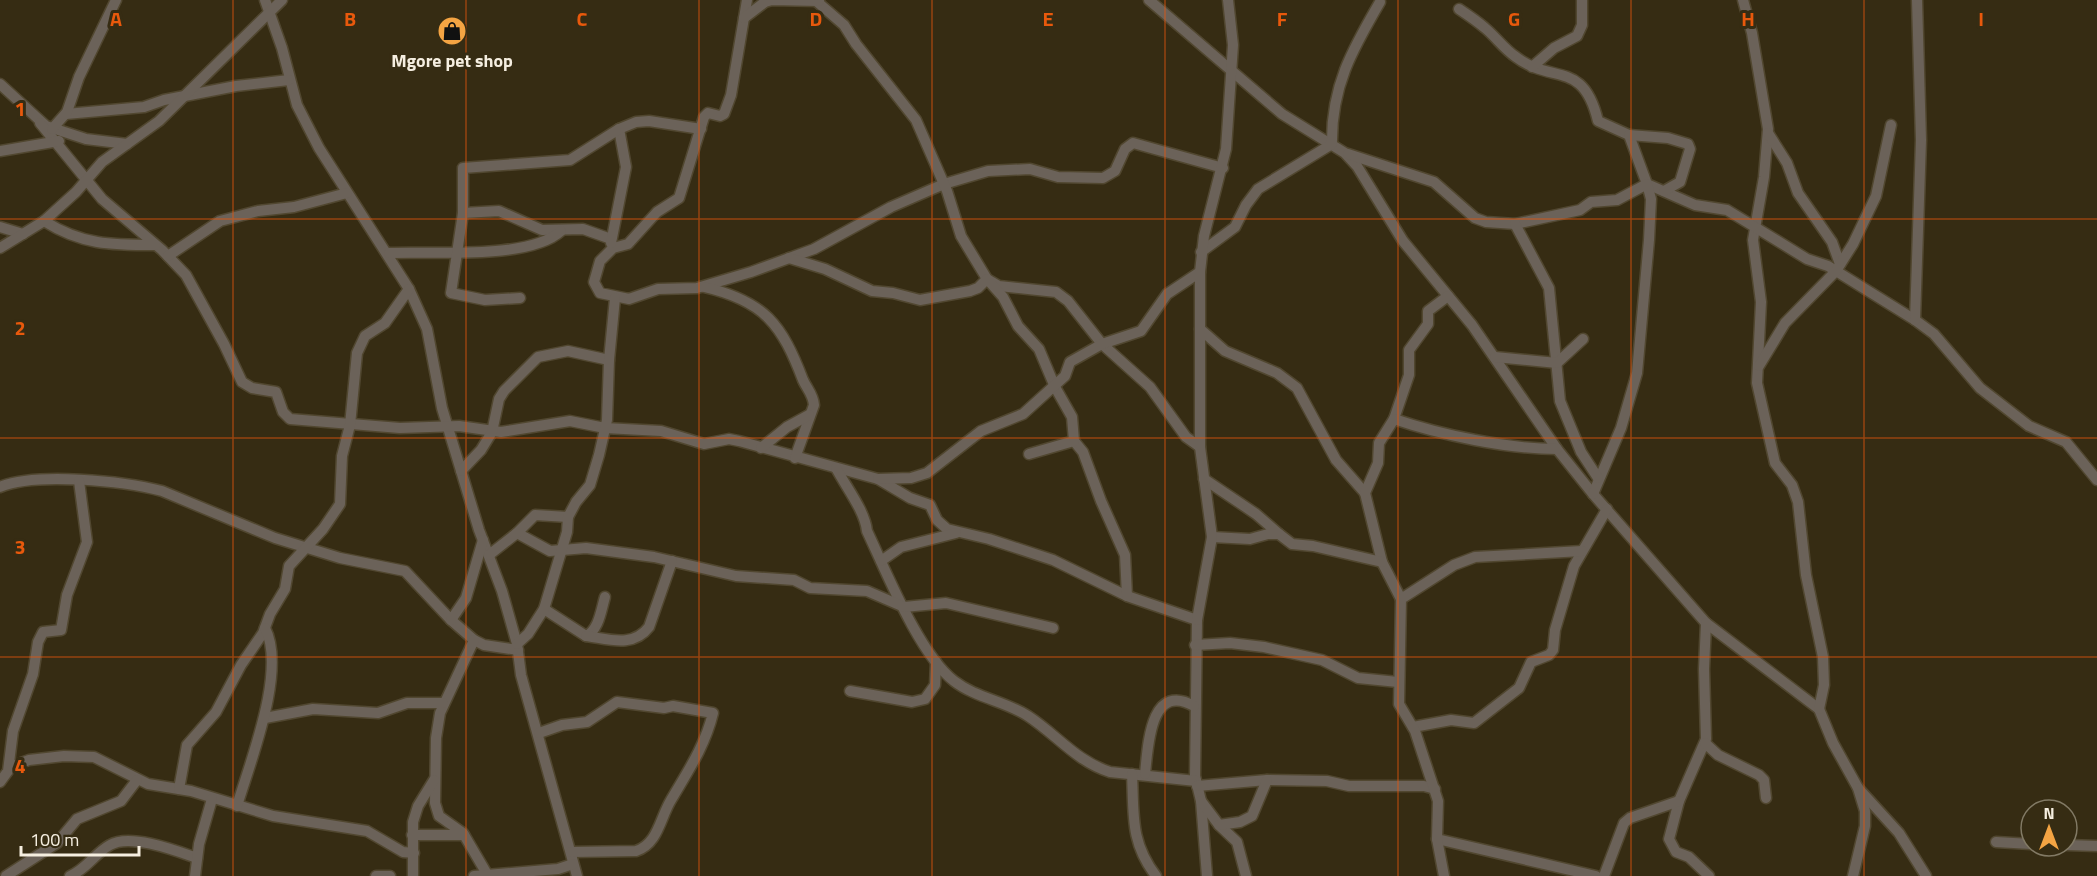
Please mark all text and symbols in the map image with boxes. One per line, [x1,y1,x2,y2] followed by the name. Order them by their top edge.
[110,3,122,34] text: A
[344,3,356,34] text: B
[577,3,588,34] text: C
[810,3,822,34] text: D
[1042,3,1054,34] text: E
[1277,3,1288,34] text: F
[1508,3,1520,34] text: G
[1741,3,1755,34] text: H
[1978,3,1984,34] text: I
[436,15,468,47] shop icon: Mgore pet shop
[391,47,513,74] place label: Mgore pet shop
[14,93,26,124] text: 1
[14,312,26,343] text: 2
[14,531,26,562] text: 3
[14,750,26,781] text: 4
[2019,798,2079,858] north arrow
[2043,801,2055,825] text: N
[21,819,140,857] scale bar
[30,826,79,853] text: 100 m

